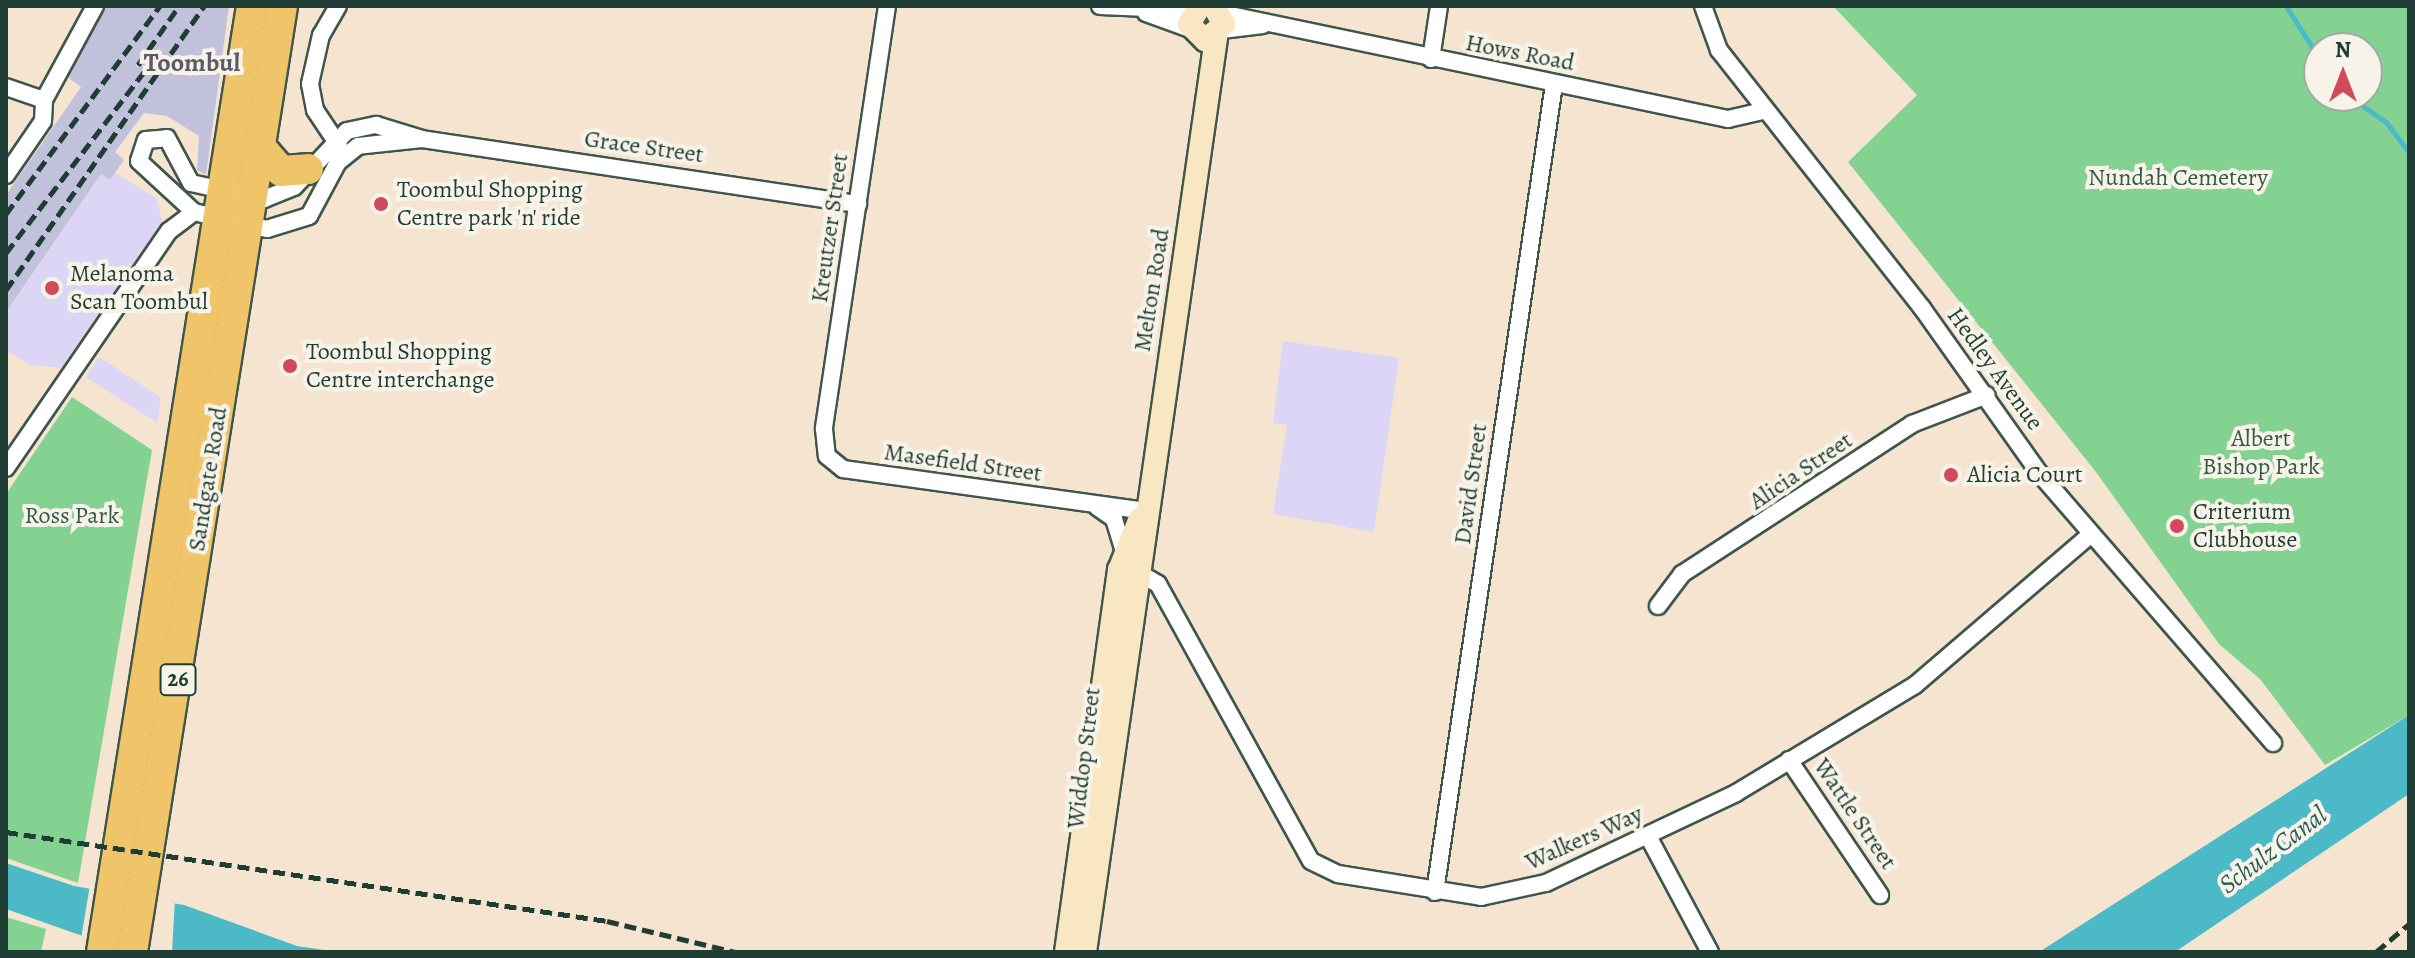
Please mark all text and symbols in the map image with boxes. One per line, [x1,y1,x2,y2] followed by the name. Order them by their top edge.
[1463,28,1577,78] street label: Hows Road
[2303,32,2383,112] north arrow
[2335,35,2351,65] text: N
[144,47,240,79] district label: Toombul
[583,124,705,170] street label: Grace Street
[805,152,855,304] street label: Kreutzer Street
[2088,164,2268,192] park label: Nundah Cemetery
[397,176,583,232] place label: Toombul Shopping Centre park 'n' ride
[372,195,390,213] marker: Toombul Shopping Centre park 'n' ride
[1128,226,1176,354] street label: Melton Road
[70,260,208,316] place label: Melanoma Scan Toombul
[41,277,63,299] marker: Melanoma Scan Toombul
[1941,302,2049,436] street label: Hedley Avenue
[306,338,494,394] place label: Toombul Shopping Centre interchange
[281,357,299,375] marker: Toombul Shopping Centre interchange
[182,405,234,553] street label: Sandgate Road
[1448,422,1494,546] street label: David Street
[2202,425,2320,481] park label: Albert Bishop Park
[1744,426,1858,516] street label: Alicia Street
[882,438,1044,488] street label: Masefield Street
[1967,461,2083,489] place label: Alicia Court
[1942,466,1960,484] marker: Alicia Court
[2193,498,2297,554] place label: Criterium Clubhouse
[25,502,119,530] park label: Ross Park
[2168,517,2186,535] marker: Criterium Clubhouse
[158,662,198,698] road number: 26
[1061,686,1107,830] street label: Widdop Street
[1807,753,1903,875] street label: Wattle Street
[1521,799,1647,877] street label: Walkers Way
[2213,799,2333,901] water label: Schulz Canal

